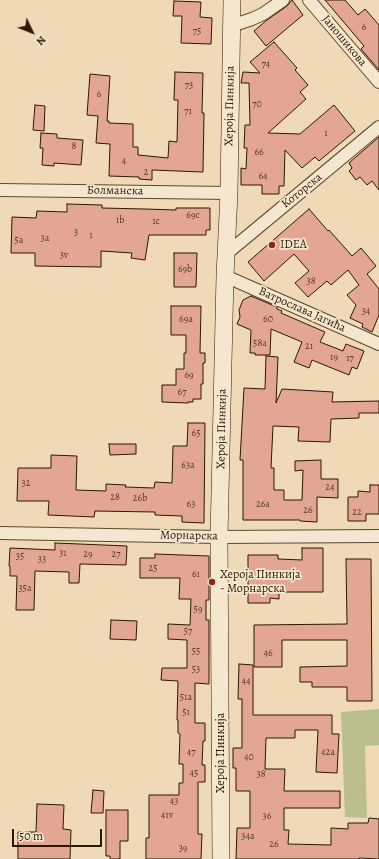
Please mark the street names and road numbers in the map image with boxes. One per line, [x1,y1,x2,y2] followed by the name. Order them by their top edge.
[318,13,370,69] street label: Јаношикова
[222,66,238,146] street label: Хероја Пинкија
[279,170,325,212] street label: Которска
[87,183,143,199] street label: Болманска
[256,284,348,336] street label: Ватрослава Јагића
[214,389,230,469] street label: Хероја Пинкија
[160,528,218,544] street label: Морнарска
[214,713,228,793] street label: Хероја Пинкија

